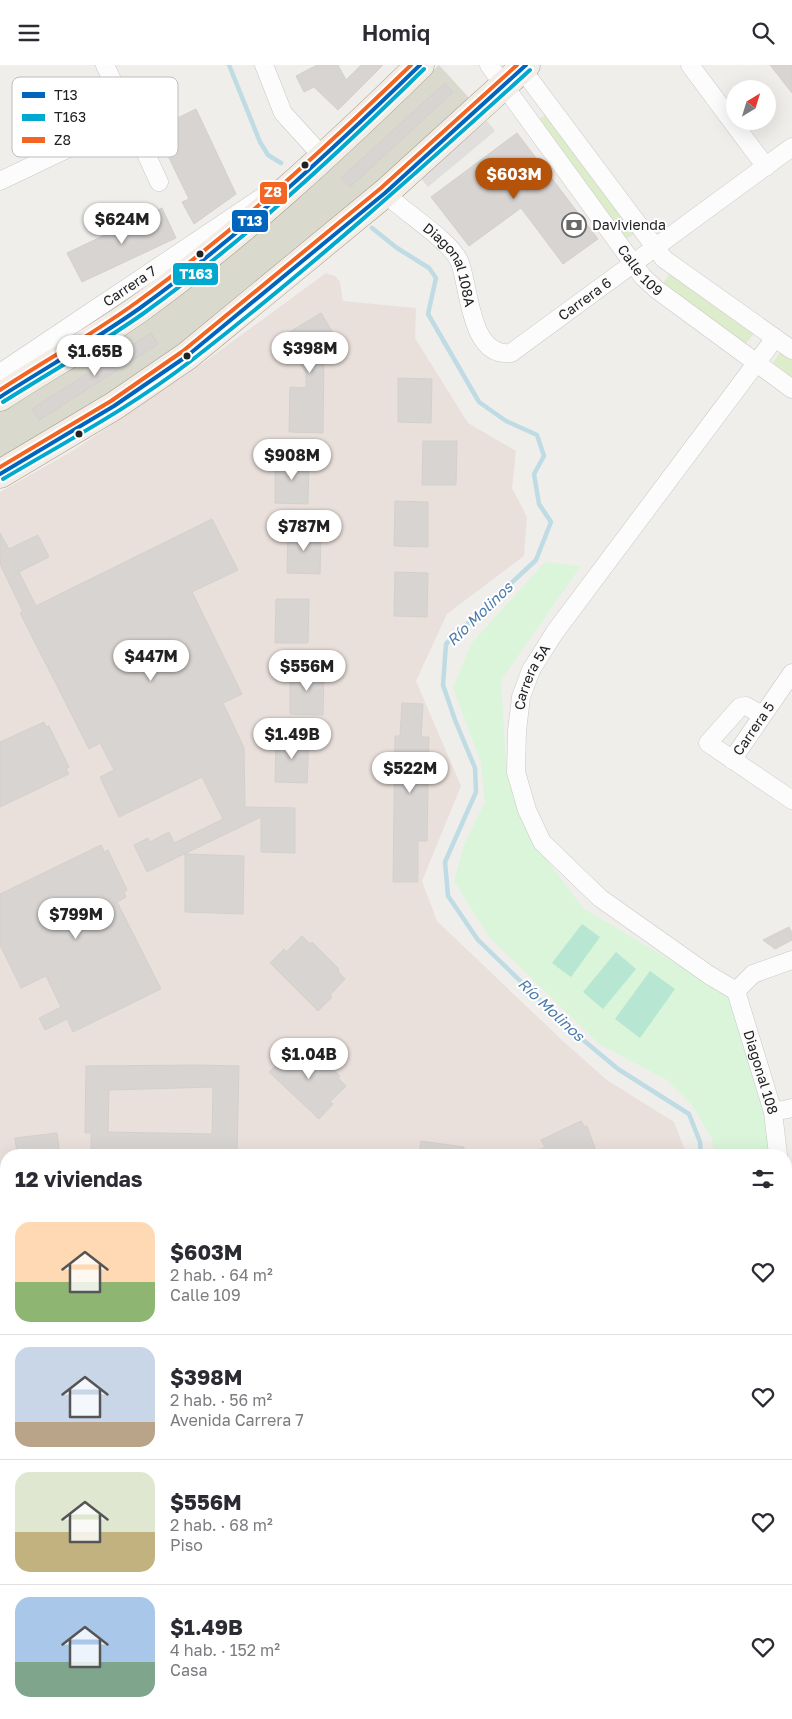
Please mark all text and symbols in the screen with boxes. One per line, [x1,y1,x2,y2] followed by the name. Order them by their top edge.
[15,19,43,47] icon: menu
[362,19,430,46] text: Homiq
[749,19,777,47] icon: search
[12,77,178,157] legend
[726,80,776,130] north arrow
[726,80,776,130] map controls
[54,86,78,103] text: T13
[54,108,86,125] text: T163
[54,131,71,148] text: Z8
[479,157,549,200] pin: $603M
[300,160,310,170] unlabelled marker
[486,164,542,184] text: $603M
[259,181,288,205] line badge: Z8
[264,183,282,200] text: Z8
[87,203,157,245] pin: $624M
[95,209,149,229] text: $624M
[231,209,269,233] line badge: T13
[238,212,262,229] text: T13
[561,212,587,238] bank icon: Davivienda
[592,216,666,233] place label: Davivienda
[420,219,479,309] street label: Diagonal 108A
[614,241,666,299] street label: Calle 109
[195,249,205,259] unlabelled marker
[99,262,159,310] street label: Carrera 7
[172,262,219,286] line badge: T163
[179,265,213,282] text: T163
[555,273,614,324] street label: Carrera 6
[275,331,345,374] pin: $398M
[54,335,136,377] pin: $1.65B
[282,338,338,358] text: $398M
[67,341,123,361] text: $1.65B
[182,351,192,361] unlabelled marker
[74,429,84,439] unlabelled marker
[257,439,327,481] pin: $908M
[264,445,320,465] text: $908M
[269,509,339,552] pin: $787M
[278,516,330,536] text: $787M
[443,577,516,649] water label: Río Molinos
[116,639,186,682] pin: $447M
[511,640,554,711] street label: Carrera 5A
[124,646,178,666] text: $447M
[272,649,342,692] pin: $556M
[280,656,334,676] text: $556M
[729,698,778,758] street label: Carrera 5
[251,717,333,760] pin: $1.49B
[264,724,320,744] text: $1.49B
[375,751,445,794] pin: $522M
[383,758,437,778] text: $522M
[41,897,111,940] pin: $799M
[49,904,103,924] text: $799M
[515,974,589,1045] water label: Río Molinos
[740,1028,782,1116] street label: Diagonal 108
[268,1037,350,1080] pin: $1.04B
[281,1044,337,1064] text: $1.04B
[749,1165,777,1193] icon: filters
[15,1166,143,1192] text: 12 viviendas
[170,1239,243,1265] text: $603M
[55,1242,115,1302] icon: home
[749,1258,777,1286] icon: heart
[170,1265,273,1285] text: 2 hab. · 64 m²
[170,1285,241,1305] text: Calle 109
[170,1364,242,1390] text: $398M
[55,1367,115,1427] icon: home
[749,1383,777,1411] icon: heart
[170,1390,272,1410] text: 2 hab. · 56 m²
[170,1410,304,1430] text: Avenida Carrera 7
[170,1489,242,1515] text: $556M
[55,1492,115,1552] icon: home
[749,1508,777,1536] icon: heart
[170,1515,273,1535] text: 2 hab. · 68 m²
[170,1535,203,1555] text: Piso
[170,1614,243,1640] text: $1.49B
[55,1617,115,1677] icon: home
[749,1633,777,1661] icon: heart
[170,1640,280,1660] text: 4 hab. · 152 m²
[170,1660,207,1680] text: Casa

